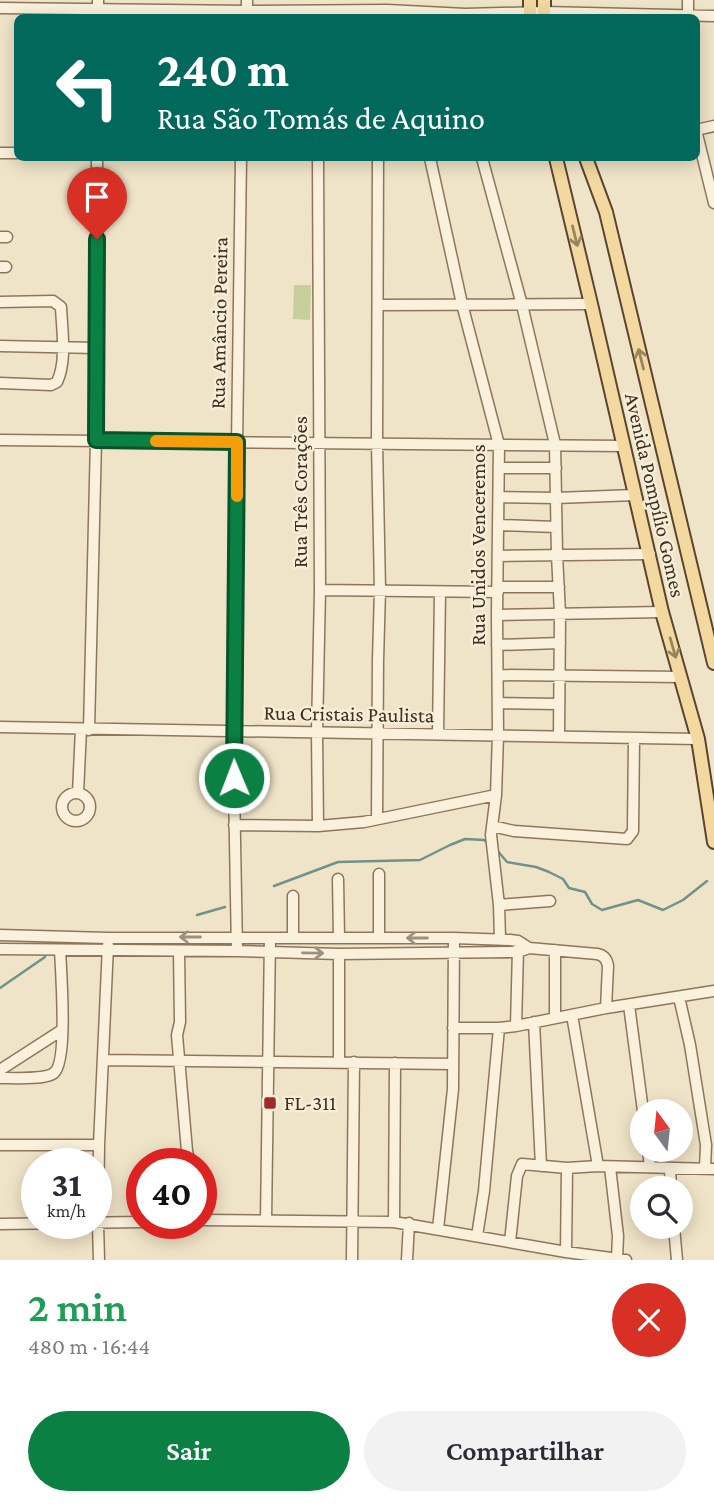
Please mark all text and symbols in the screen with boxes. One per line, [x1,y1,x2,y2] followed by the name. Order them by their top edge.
[42,42,133,133] icon: left
[157,42,289,97] text: 240 m
[157,100,485,136] text: Rua São Tomás de Aquino
[67,167,127,239] pin
[78,178,116,216] icon: arrive
[569,225,582,247] one-way arrow
[205,236,233,409] street label: Rua Amâncio Pereira
[634,348,647,370] one-way arrow
[620,390,690,600] street label: Avenida Pompílio Gomes
[288,416,312,568] street label: Rua Três Corações
[466,444,490,646] street label: Rua Unidos Venceremos
[667,637,680,659] one-way arrow
[263,701,435,727] street label: Rua Cristais Paulista
[197,741,271,815] position arrow
[178,930,201,944] one-way arrow
[406,931,429,944] one-way arrow
[301,946,324,960] one-way arrow
[284,1091,336,1115] place label: FL-311
[262,1095,278,1111] marker: FL-311
[630,1099,693,1162] north arrow
[630,1099,693,1239] map controls
[126,1148,217,1239] speed limit sign: 40
[51,1165,82,1204] text: 31
[630,1176,693,1239] button: search
[47,1201,86,1221] text: km/h
[28,1283,127,1330] text: 2 min
[612,1283,686,1357] button: close
[28,1333,150,1359] text: 480 m · 16:44
[28,1411,350,1491] button: Sair
[364,1411,686,1491] button: Compartilhar

